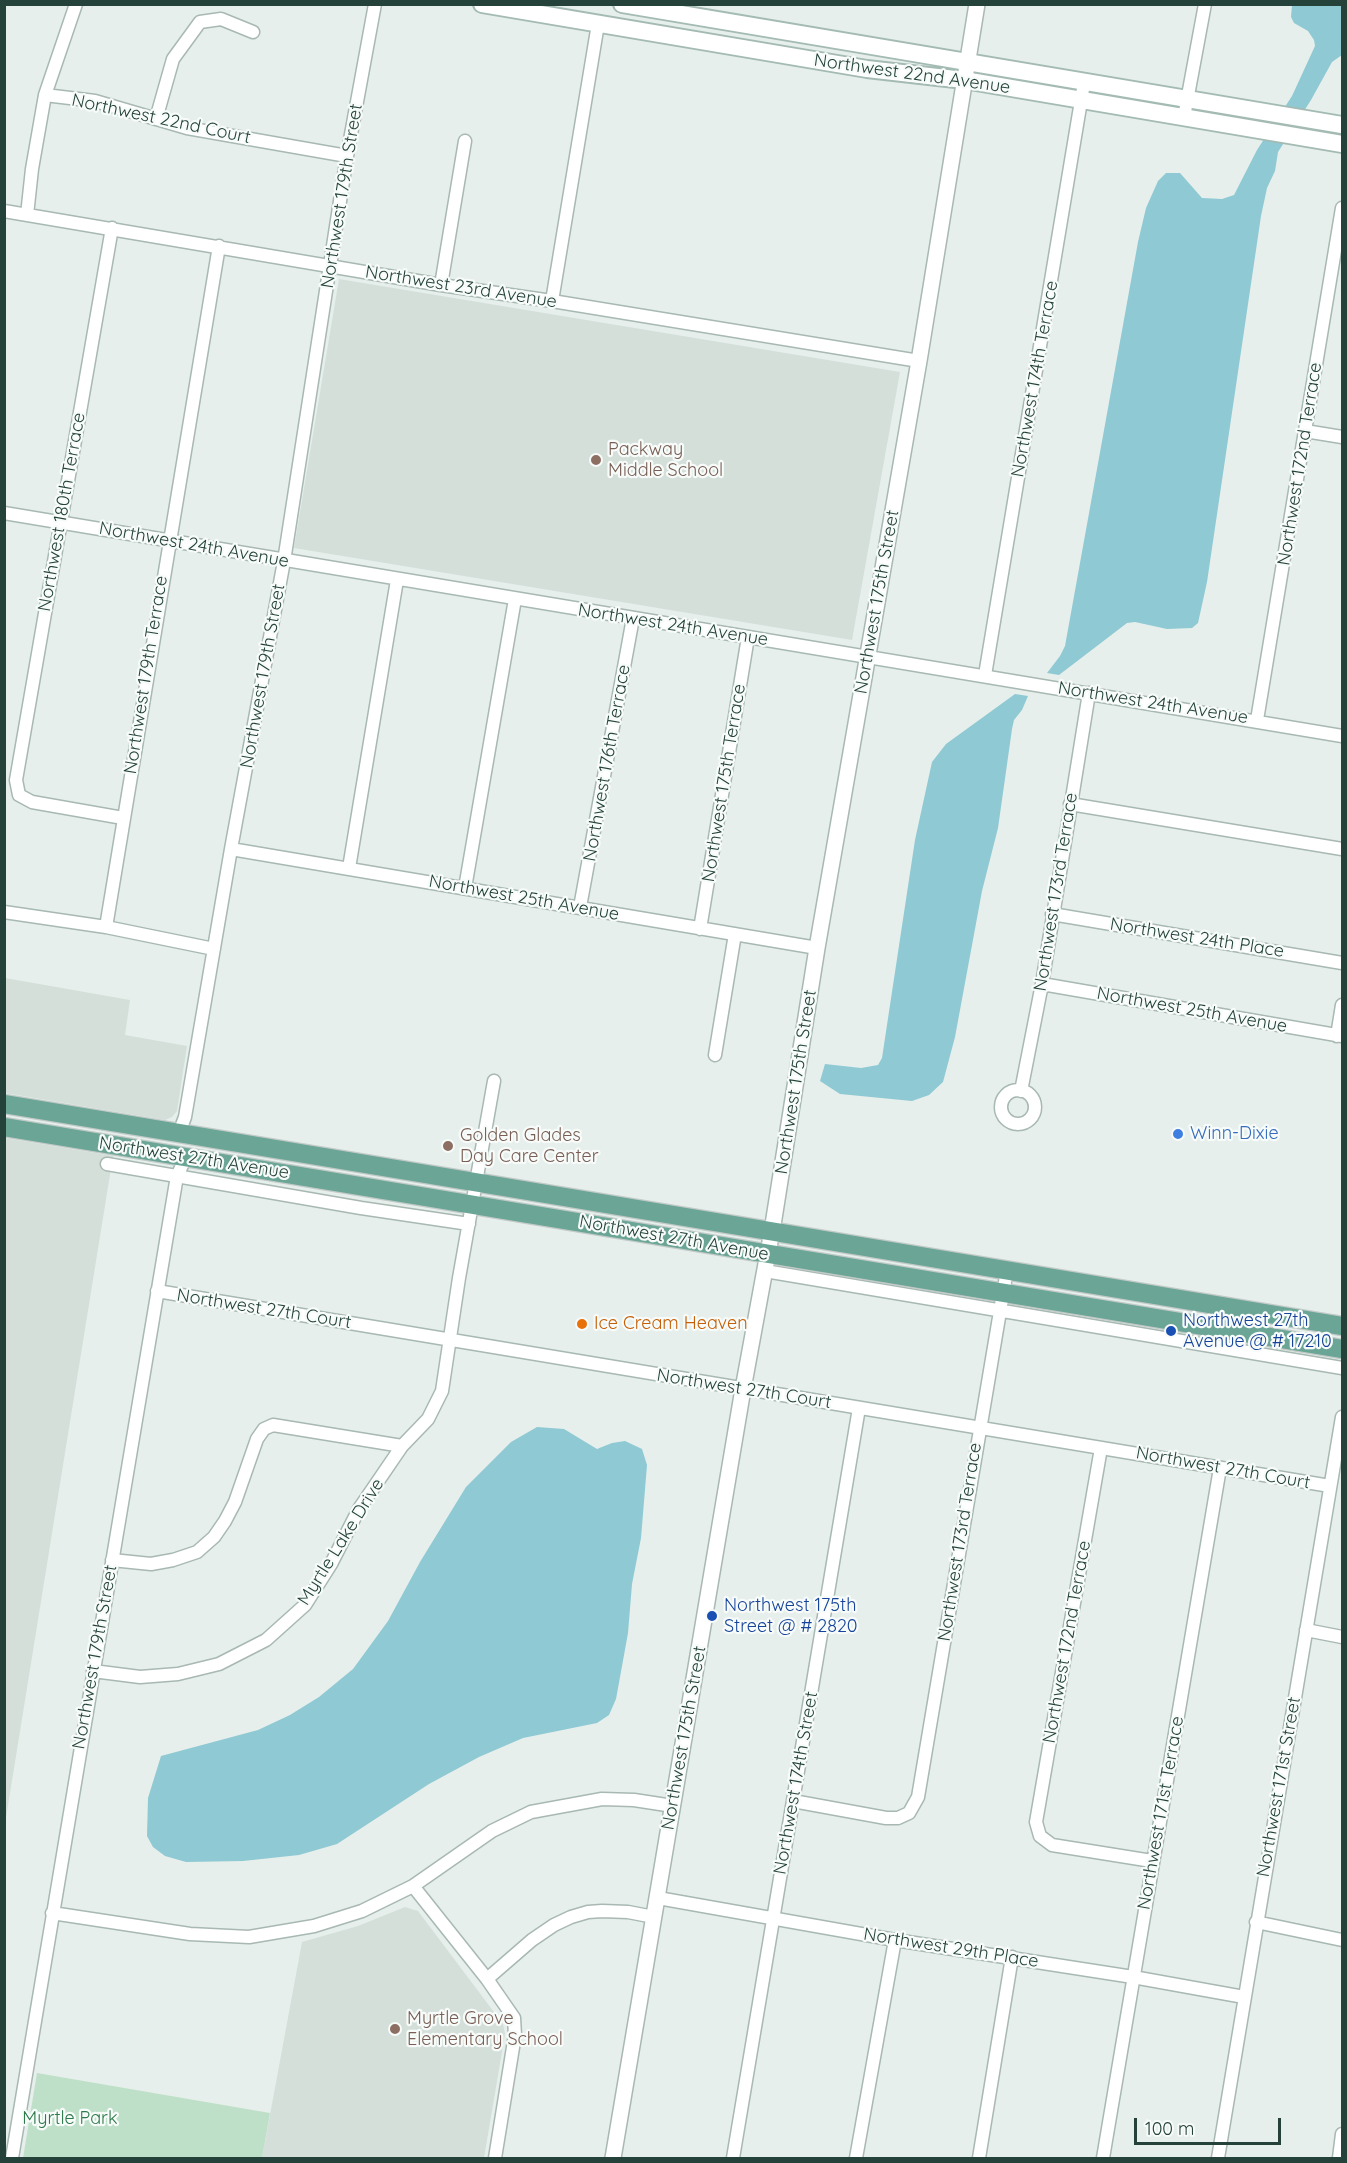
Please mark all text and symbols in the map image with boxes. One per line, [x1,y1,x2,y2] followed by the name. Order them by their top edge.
[812,50,1012,98] street label: Northwest 22nd Avenue
[70,89,252,149] street label: Northwest 22nd Court
[317,102,367,290] street label: Northwest 179th Street
[364,261,558,313] street label: Northwest 23rd Avenue
[1007,279,1063,479] street label: Northwest 174th Terrace
[1273,361,1327,567] street label: Northwest 172nd Terrace
[34,411,90,613] street label: Northwest 180th Terrace
[608,439,723,482] place label: Packway Middle School
[589,453,603,467] marker: Packway Middle School
[850,508,904,696] street label: Northwest 175th Street
[97,518,291,572] street label: Northwest 24th Avenue
[120,574,172,776] street label: Northwest 179th Terrace
[236,582,290,770] street label: Northwest 179th Street
[576,599,770,651] street label: Northwest 24th Avenue
[579,663,635,863] street label: Northwest 176th Terrace
[1056,677,1250,729] street label: Northwest 24th Avenue
[698,682,750,884] street label: Northwest 175th Terrace
[1030,791,1082,993] street label: Northwest 173rd Terrace
[427,871,621,925] street label: Northwest 25th Avenue
[1108,914,1286,962] street label: Northwest 24th Place
[1095,983,1289,1037] street label: Northwest 25th Avenue
[771,988,821,1176] street label: Northwest 175th Street
[1190,1123,1279,1145] place label: Winn-Dixie
[460,1125,599,1168] place label: Golden Glades Day Care Center
[1171,1127,1185,1141] marker: Winn-Dixie
[97,1132,291,1184] street label: Northwest 27th Avenue
[441,1139,455,1153] marker: Golden Glades Day Care Center
[578,1211,770,1265] street label: Northwest 27th Avenue
[175,1285,353,1333] street label: Northwest 27th Court
[1183,1310,1332,1352] place label: Northwest 27th Avenue @ # 17210
[594,1313,748,1335] place label: Ice Cream Heaven
[575,1317,589,1331] marker: Ice Cream Heaven
[1164,1324,1178,1338] marker: Northwest 27th Avenue @ # 17210
[655,1365,833,1413] street label: Northwest 27th Court
[934,1441,986,1643] street label: Northwest 173rd Terrace
[1134,1442,1312,1494] street label: Northwest 27th Court
[293,1475,389,1609] street label: Myrtle Lake Drive
[1039,1539,1095,1745] street label: Northwest 172nd Terrace
[68,1563,122,1751] street label: Northwest 179th Street
[724,1595,858,1638] place label: Northwest 175th Street @ # 2820
[705,1609,719,1623] marker: Northwest 175th Street @ # 2820
[657,1644,711,1832] street label: Northwest 175th Street
[769,1690,823,1876] street label: Northwest 174th Street
[1253,1695,1305,1879] street label: Northwest 171st Street
[1133,1715,1189,1911] street label: Northwest 171st Terrace
[862,1923,1040,1973] street label: Northwest 29th Place
[407,2008,563,2050] place label: Myrtle Grove Elementary School
[388,2022,402,2036] marker: Myrtle Grove Elementary School
[1137,2106,1284,2144] scale bar
[22,2108,118,2130] park label: Myrtle Park
[1145,2117,1194,2140] text: 100 m

